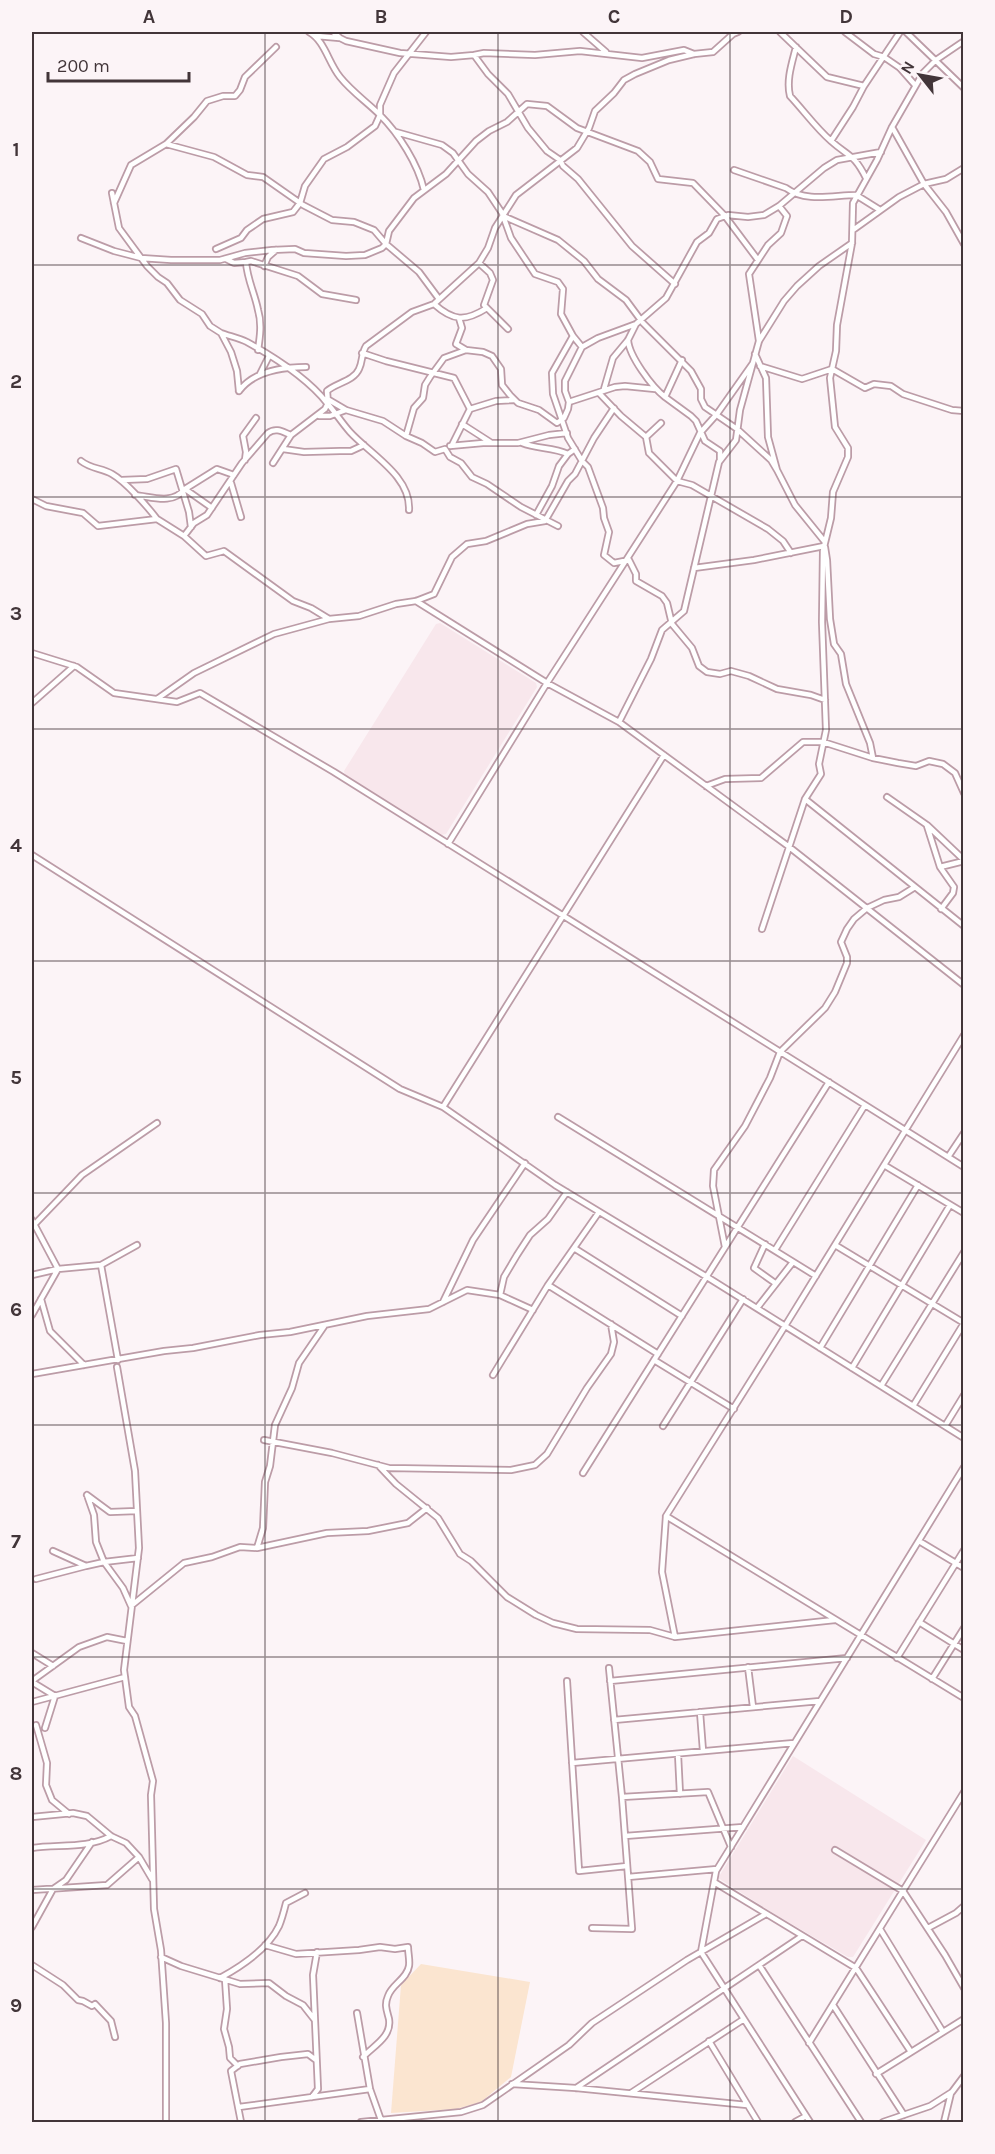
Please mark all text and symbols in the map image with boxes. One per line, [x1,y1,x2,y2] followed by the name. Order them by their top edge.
[143,5,156,28] text: A
[375,5,387,28] text: B
[608,5,620,28] text: C
[839,5,853,28] text: D
[48,45,189,83] scale bar
[890,45,950,105] north arrow
[57,55,110,77] text: 200 m
[896,58,919,77] text: N
[12,138,20,161] text: 1
[10,370,22,393] text: 2
[10,602,22,625] text: 3
[10,834,22,857] text: 4
[10,1066,22,1089] text: 5
[10,1298,22,1321] text: 6
[11,1530,21,1553] text: 7
[10,1762,22,1785] text: 8
[10,1994,22,2017] text: 9

